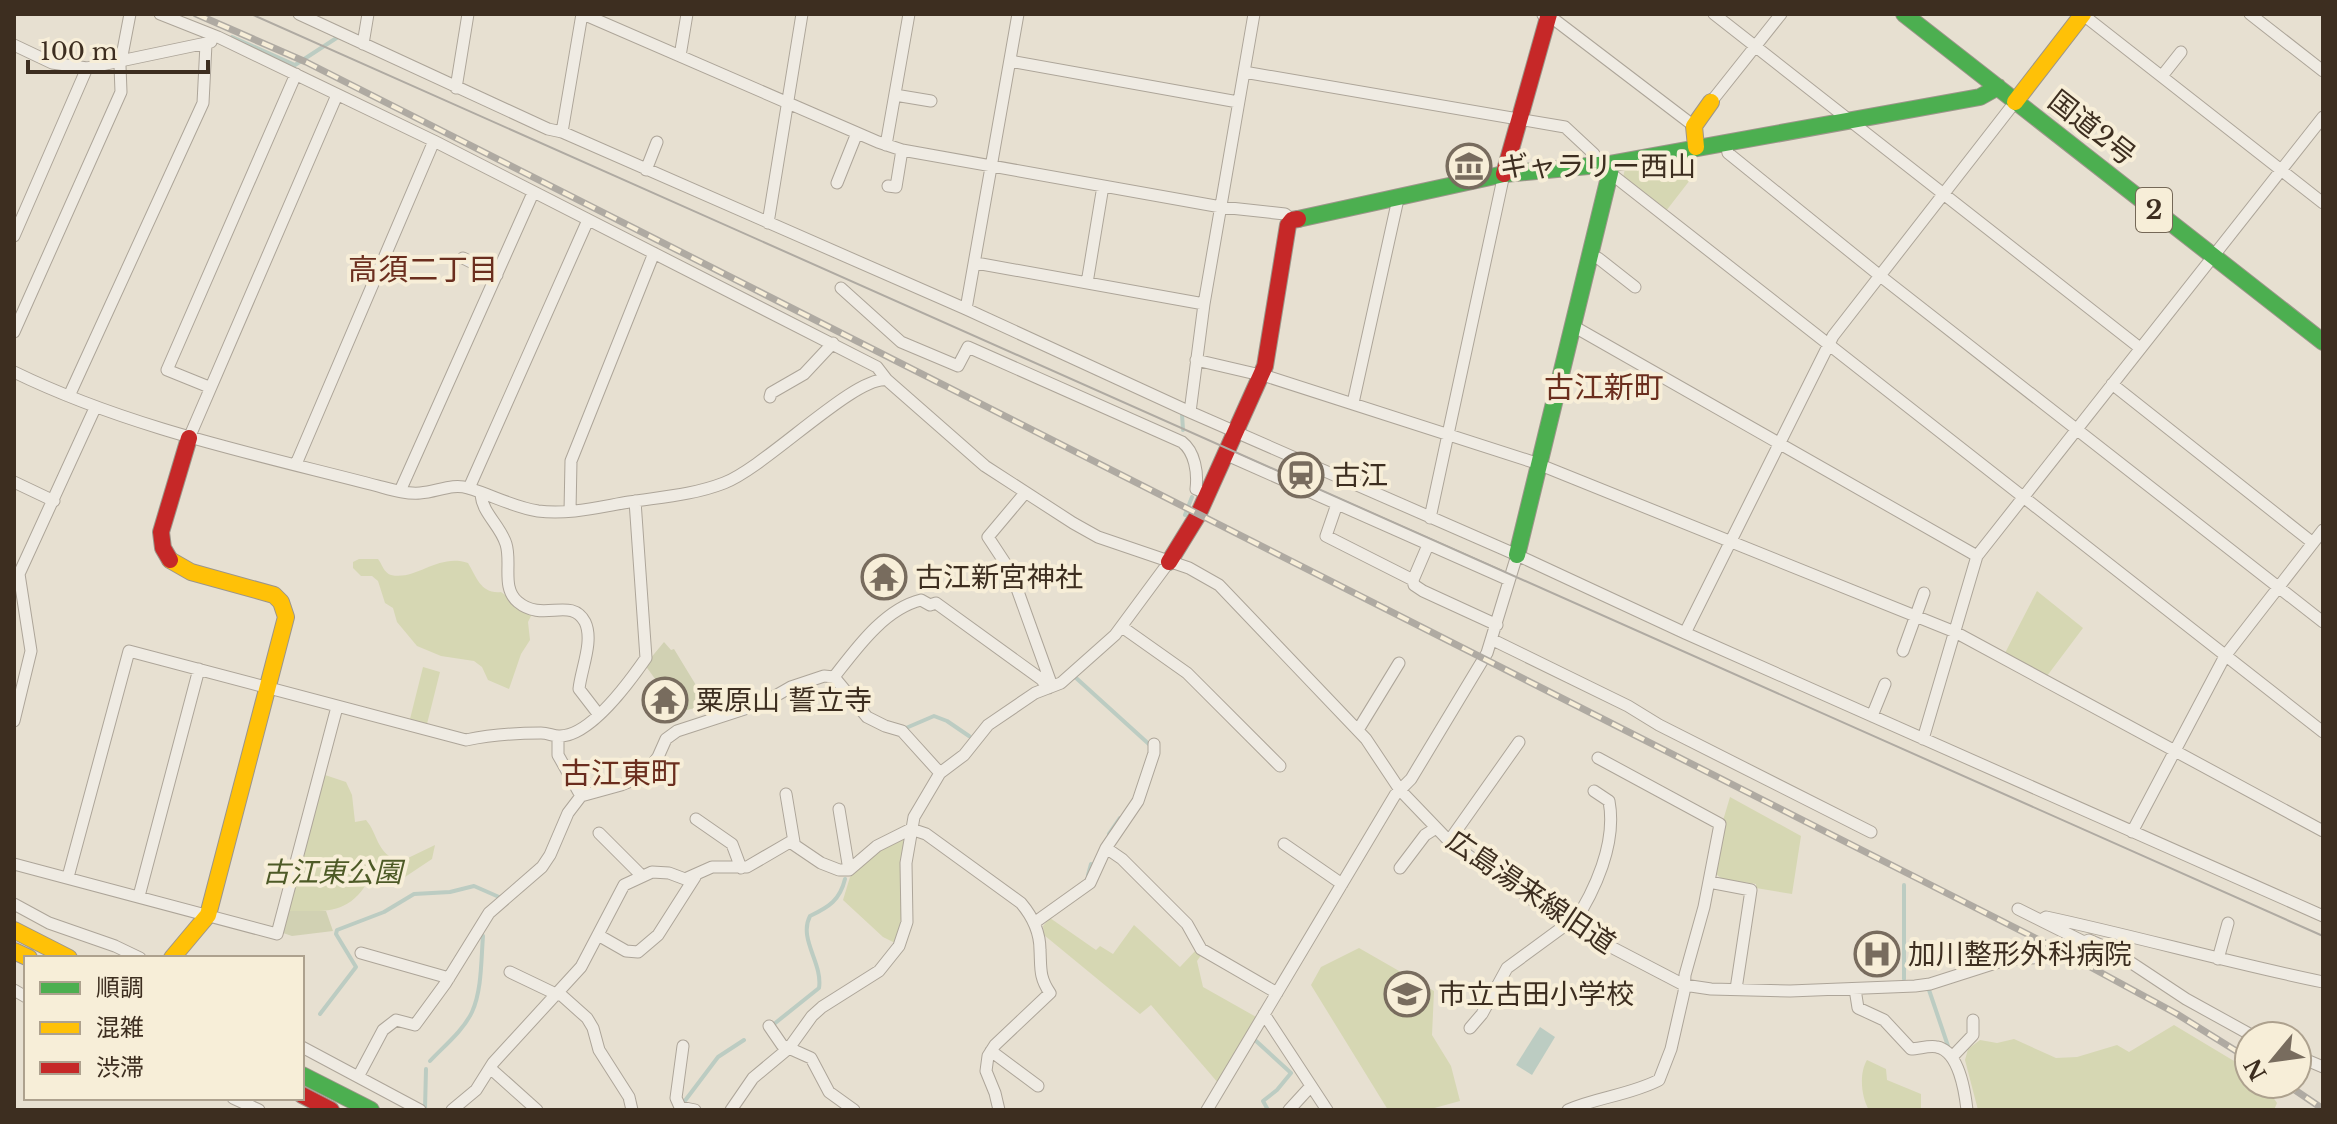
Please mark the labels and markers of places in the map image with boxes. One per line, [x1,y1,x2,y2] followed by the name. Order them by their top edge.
[1445,142,1493,190] museum icon: ギャラリー西山
[1500,149,1696,184] place label: ギャラリー西山
[1277,451,1325,499] station icon: 古江
[1332,458,1388,493] place label: 古江
[860,553,908,601] temple icon: 古江新宮神社
[915,560,1083,595] place label: 古江新宮神社
[641,676,689,724] temple icon: 粟原山 誓立寺
[696,683,872,718] place label: 粟原山 誓立寺
[1853,930,1901,978] hospital icon: 加川整形外科病院
[1908,937,2132,972] place label: 加川整形外科病院
[1383,970,1431,1018] school or university icon: 市立古田小学校
[1438,977,1634,1012] place label: 市立古田小学校

